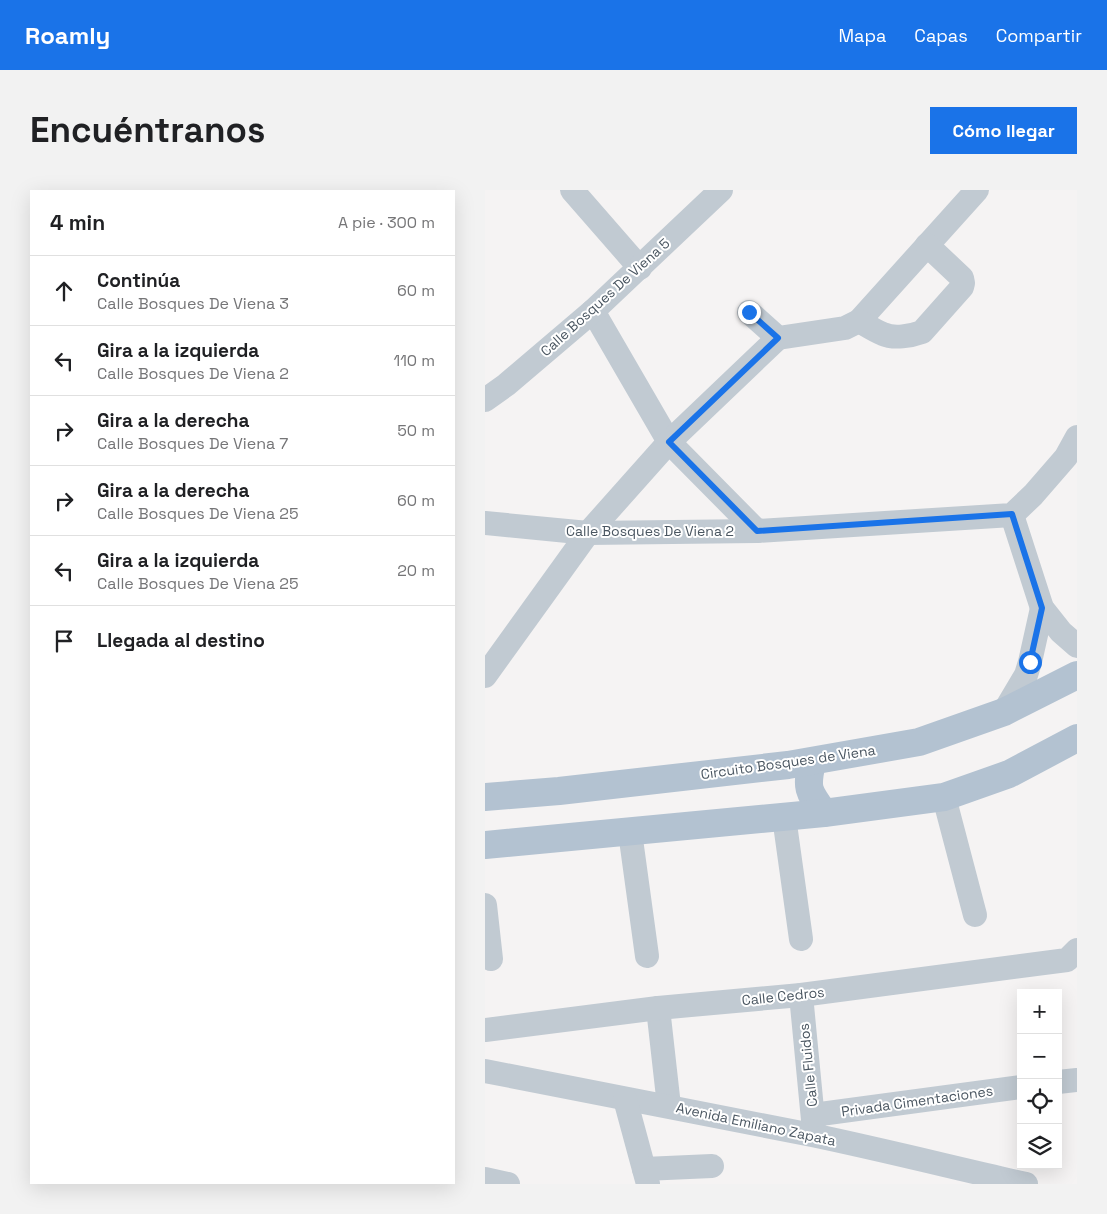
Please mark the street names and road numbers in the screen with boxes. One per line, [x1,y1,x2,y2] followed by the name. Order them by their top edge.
[537,234,673,360] street label: Calle Bosques De Viena 5
[566,522,734,540] street label: Calle Bosques De Viena 2
[700,741,876,783] street label: Circuito Bosques de Viena
[741,983,825,1009] street label: Calle Cedros
[795,1022,821,1108] street label: Calle Fluidos
[840,1081,994,1121] street label: Privada Cimentaciones
[674,1098,838,1150] street label: Avenida Emiliano Zapata

